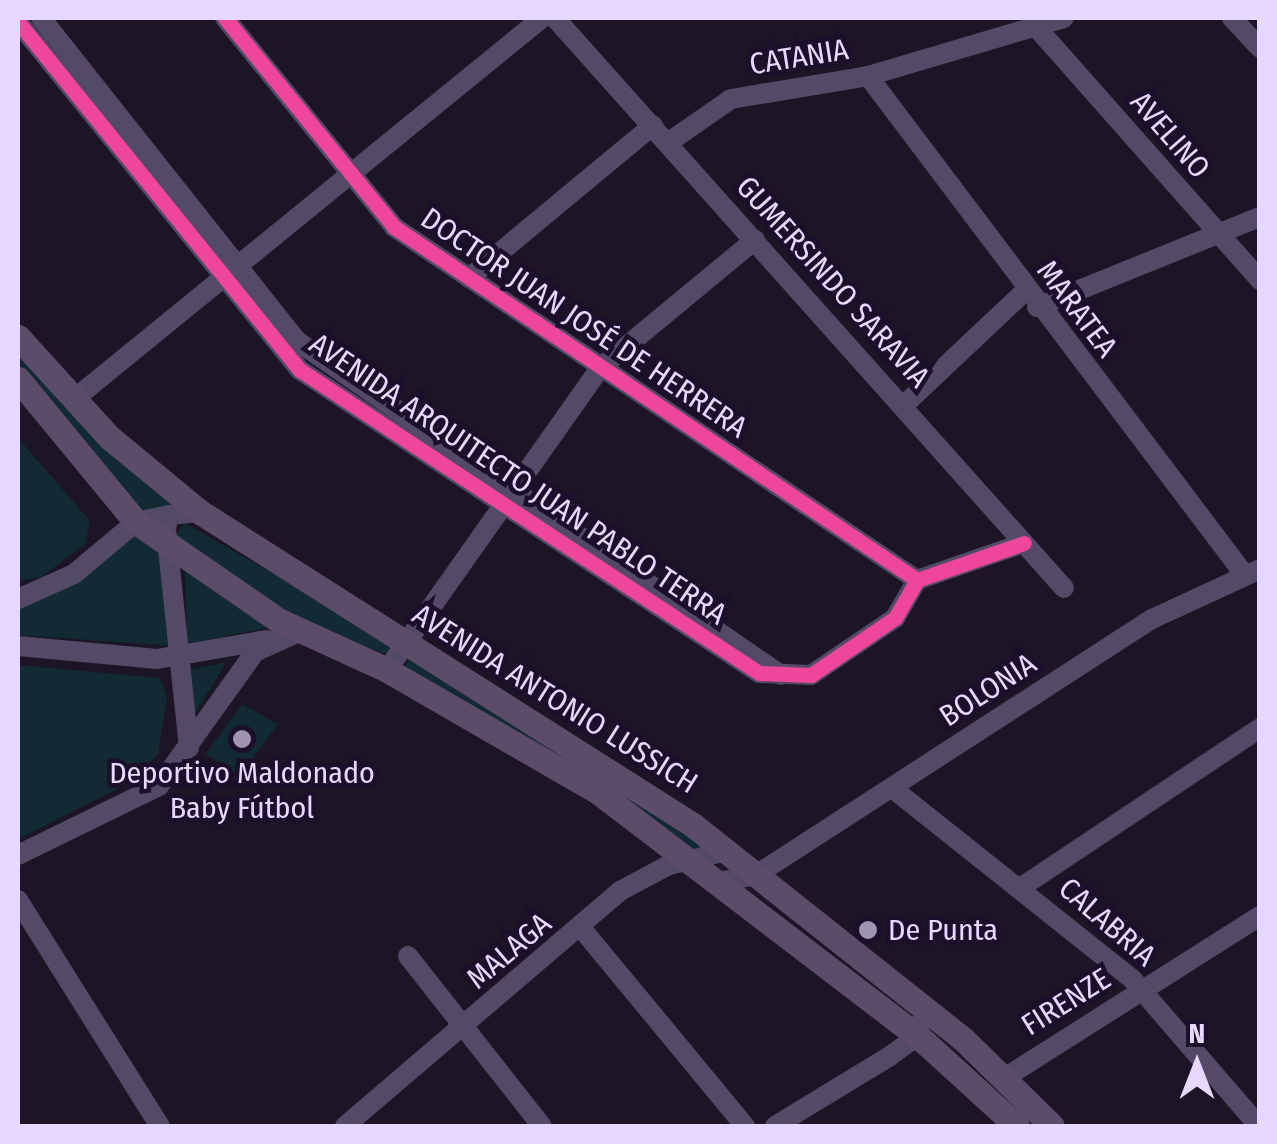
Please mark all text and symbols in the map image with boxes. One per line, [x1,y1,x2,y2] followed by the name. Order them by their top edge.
[747,31,851,83] street label: CATANIA
[1123,84,1217,186] street label: AVELINO
[729,169,937,395] street label: GUMERSINDO SARAVIA
[414,200,754,446] street label: DOCTOR JUAN JOSÉ DE HERRERA
[1029,254,1125,364] street label: MARATEA
[303,326,733,632] street label: AVENIDA ARQUITECTO JUAN PABLO TERRA
[406,597,704,801] street label: AVENIDA ANTONIO LUSSICH
[933,646,1043,734] street label: BOLONIA
[231,728,253,750] marker: Deportivo Maldonado Baby Fútbol
[109,755,375,826] place label: Deportivo Maldonado Baby Fútbol
[1051,870,1163,974] street label: CALABRIA
[460,905,558,997] street label: MALAGA
[888,912,998,948] place label: De Punta
[857,919,879,941] marker: De Punta
[1015,961,1117,1043] street label: FIRENZE
[1147,1014,1247,1114] north arrow
[1189,1017,1205,1050] text: N

